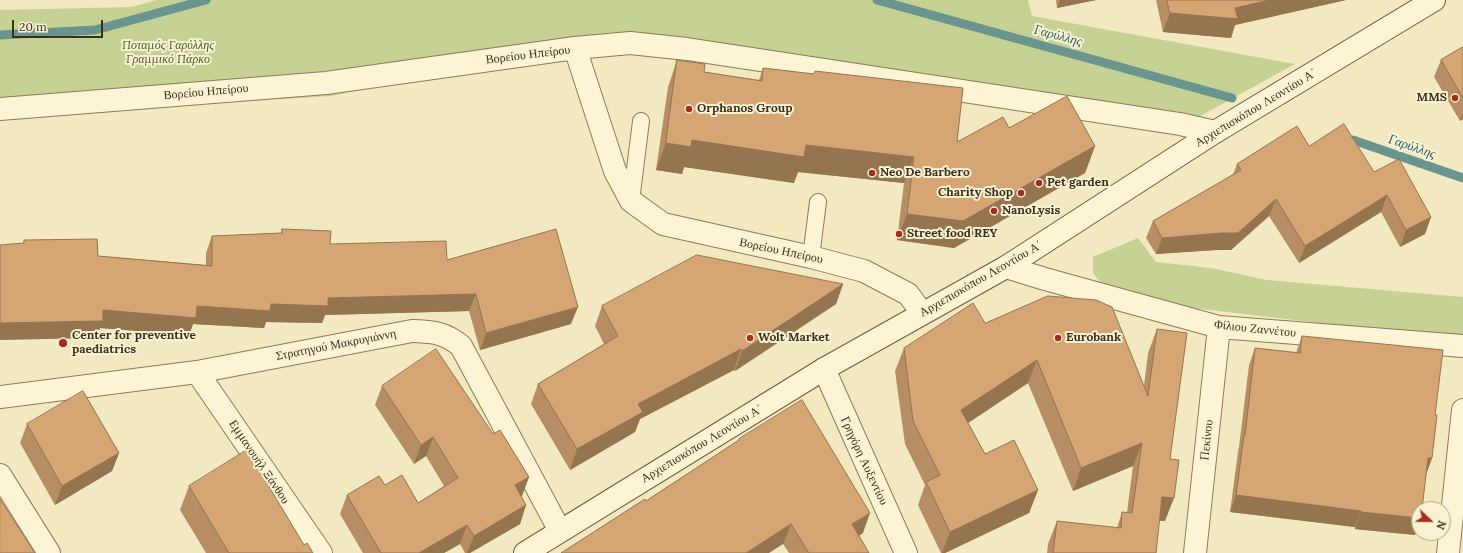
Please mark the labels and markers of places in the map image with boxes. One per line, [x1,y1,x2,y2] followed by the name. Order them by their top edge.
[1416,91,1447,105] place label: MMS
[1450,93,1460,103] marker: MMS
[697,102,792,116] place label: Orphanos Group
[684,104,694,114] marker: Orphanos Group
[880,166,970,180] place label: Neo De Barbero
[867,168,877,178] marker: Neo De Barbero
[1047,176,1109,190] place label: Pet garden
[1034,178,1044,188] marker: Pet garden
[938,186,1013,200] place label: Charity Shop
[1016,188,1026,198] marker: Charity Shop
[1002,204,1060,218] place label: NanoLysis
[989,206,999,216] marker: NanoLysis
[907,227,998,241] place label: Street food REY
[894,229,904,239] marker: Street food REY
[72,329,196,357] place label: Center for preventive paediatrics
[758,331,830,345] place label: Wolt Market
[1066,331,1121,345] place label: Eurobank
[745,333,755,343] marker: Wolt Market
[1053,333,1063,343] marker: Eurobank
[57,337,69,349] marker: Center for preventive paediatrics

